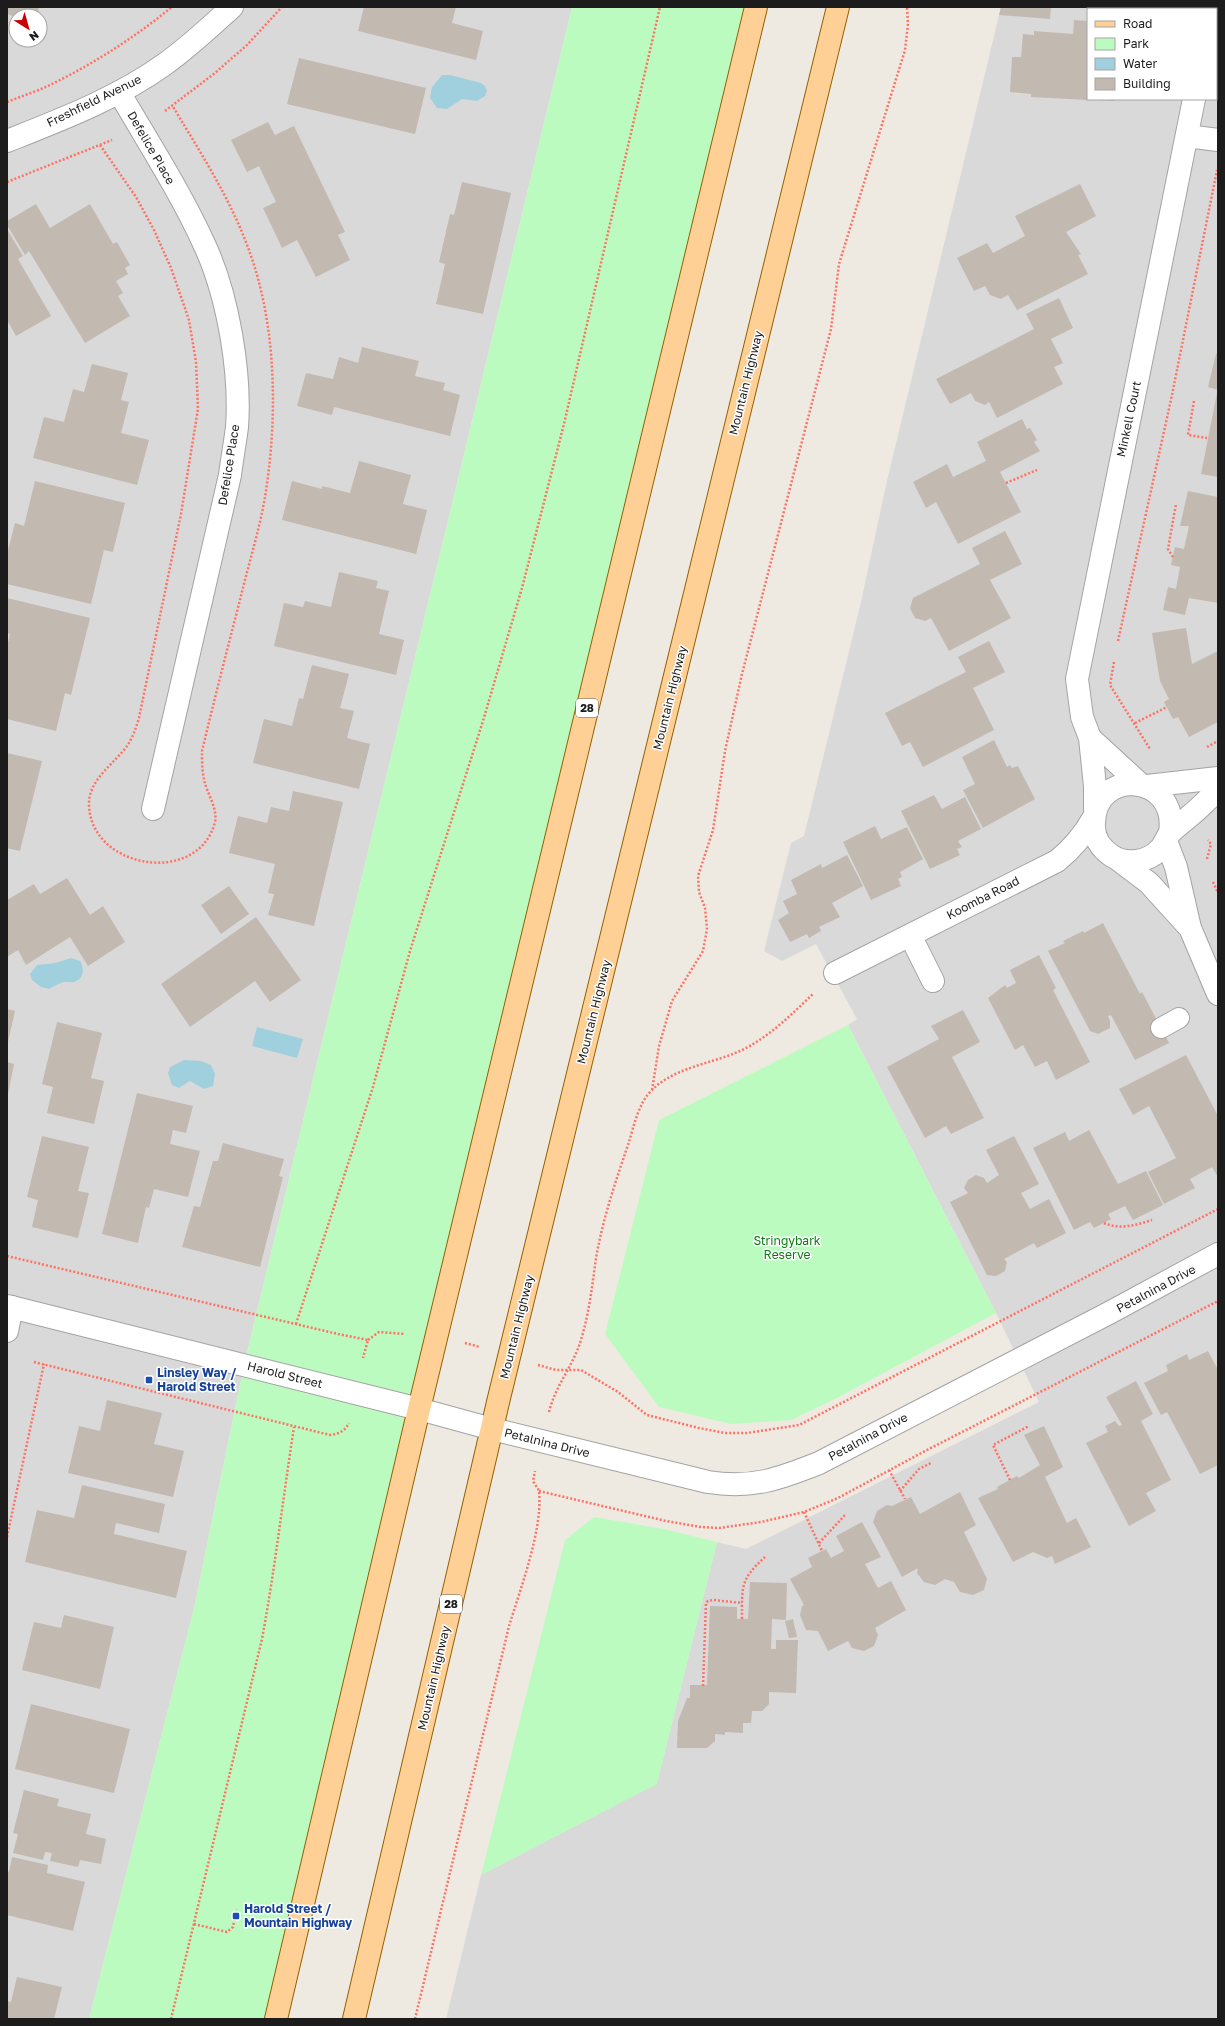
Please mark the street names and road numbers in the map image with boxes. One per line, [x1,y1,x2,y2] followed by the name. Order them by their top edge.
[44,71,144,130] street label: Freshfield Avenue
[124,108,178,187] street label: Defelice Place
[725,329,766,437] street label: Mountain Highway
[1113,379,1144,458] street label: Minkell Court
[215,423,242,507] street label: Defelice Place
[649,644,690,752] street label: Mountain Highway
[576,699,598,717] road number: 28
[944,873,1022,922] street label: Koomba Road
[573,958,614,1066] street label: Mountain Highway
[1114,1261,1198,1316] street label: Petalnina Drive
[496,1273,537,1381] street label: Mountain Highway
[246,1358,325,1391] street label: Harold Street
[826,1409,910,1464] street label: Petalnina Drive
[503,1425,591,1460] street label: Petalnina Drive
[440,1595,462,1613] road number: 28
[414,1624,453,1732] street label: Mountain Highway

